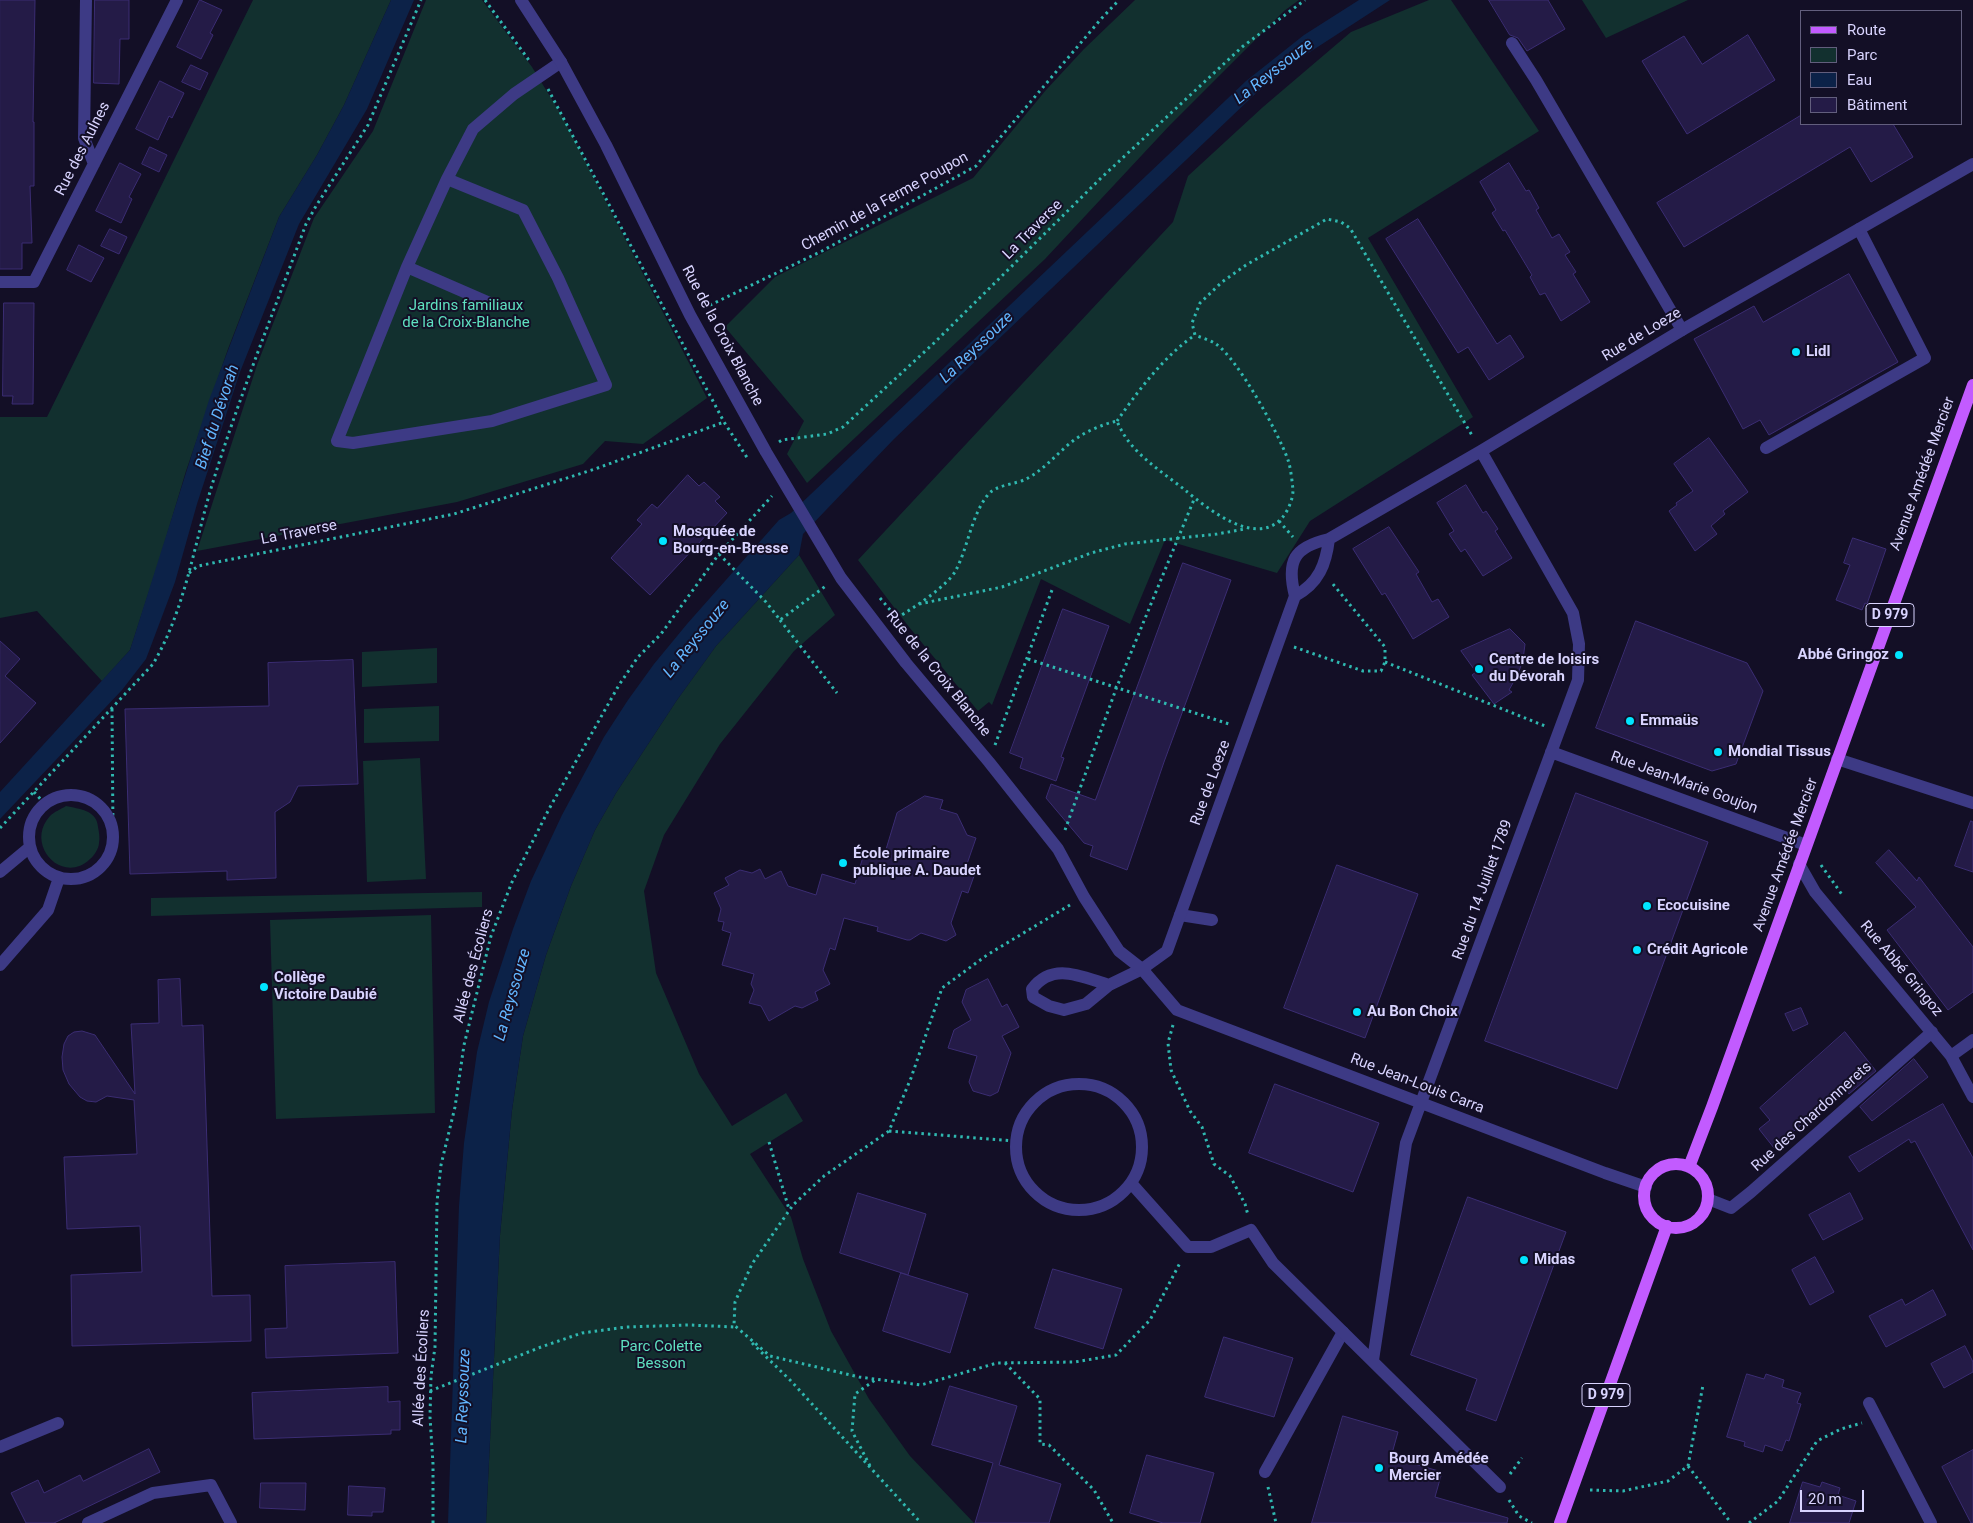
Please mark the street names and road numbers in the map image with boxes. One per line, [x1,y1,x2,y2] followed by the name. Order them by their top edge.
[52,99,114,199] street label: Rue des Aulnes
[798,149,972,255] street label: Chemin de la Ferme Poupon
[999,196,1067,264] street label: La Traverse
[677,263,767,409] street label: Rue de la Croix Blanche
[1599,304,1685,366] street label: Rue de Loeze
[1887,395,1959,553] street label: Avenue Amédée Mercier
[259,517,339,549] street label: La Traverse
[1866,604,1914,626] road number: D 979
[882,608,994,740] street label: Rue de la Croix Blanche
[1187,738,1235,828] street label: Rue de Loeze
[1608,748,1760,818] street label: Rue Jean-Marie Goujon
[1750,776,1822,934] street label: Avenue Amédée Mercier
[1449,817,1517,963] street label: Rue du 14 Juillet 1789
[450,907,498,1025] street label: Allée des Écoliers
[1856,918,1946,1020] street label: Rue Abbé Gringoz
[1348,1050,1486,1118] street label: Rue Jean-Louis Carra
[1748,1058,1876,1176] street label: Rue des Chardonnerets
[410,1309,434,1427] street label: Allée des Écoliers
[1582,1384,1630,1406] road number: D 979

